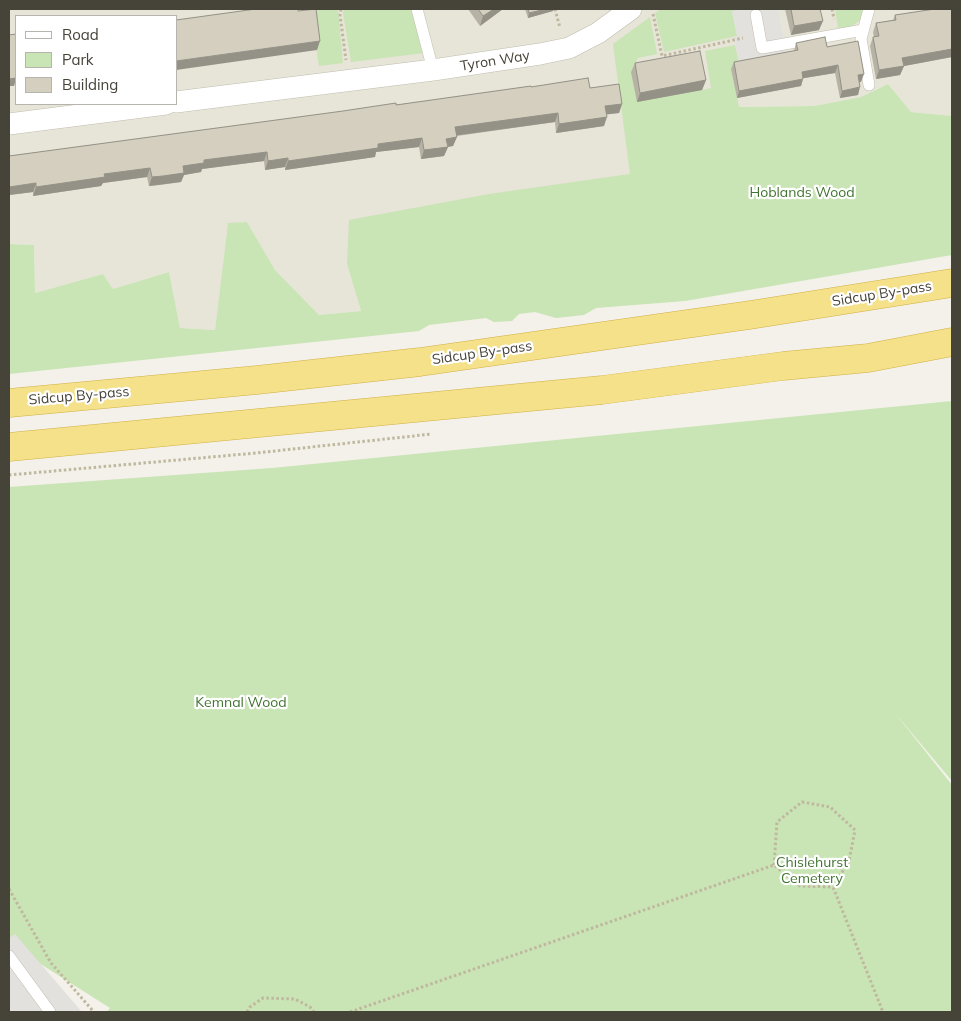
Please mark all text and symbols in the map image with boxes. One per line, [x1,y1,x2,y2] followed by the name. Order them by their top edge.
[15,15,178,105] legend
[62,25,99,44] text: Road
[459,47,531,75] street label: Tyron Way
[62,50,94,69] text: Park
[62,75,118,94] text: Building
[749,185,855,201] park label: Hoblands Wood
[831,278,933,310] street label: Sidcup By-pass
[431,338,533,368] street label: Sidcup By-pass
[28,383,130,409] street label: Sidcup By-pass
[195,695,287,711] park label: Kemnal Wood
[776,855,848,888] park label: Chislehurst Cemetery

